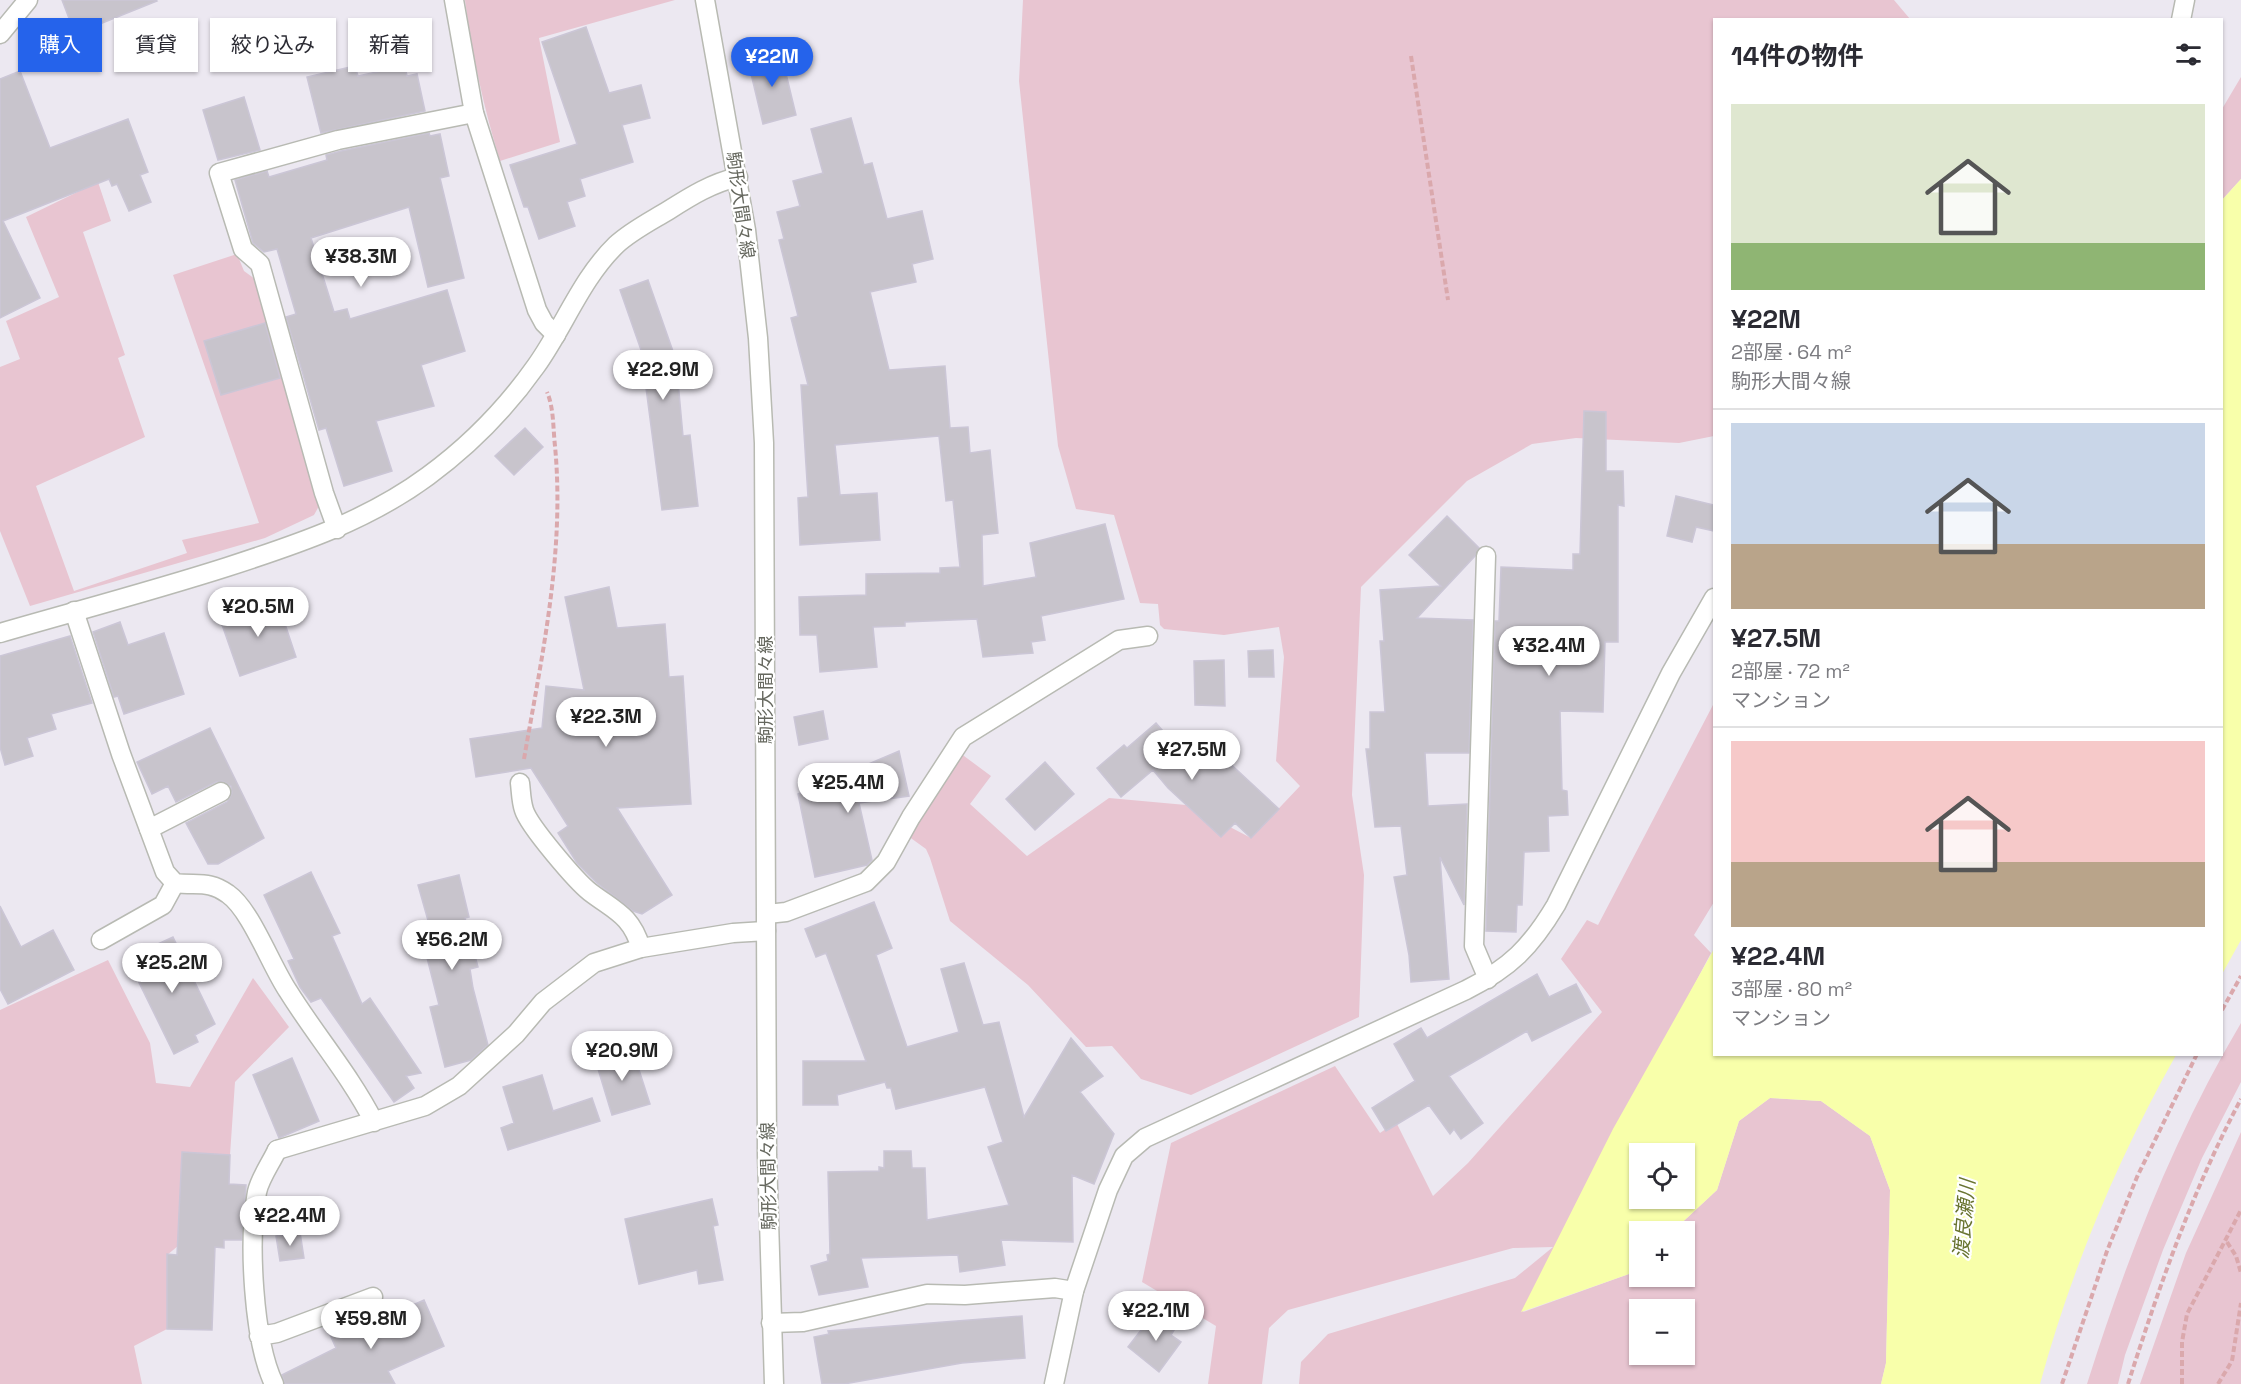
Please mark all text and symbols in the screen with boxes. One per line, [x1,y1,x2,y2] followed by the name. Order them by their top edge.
[18,18,102,72] chip: 購入
[114,18,198,72] chip: 賃貸
[210,18,336,72] chip: 絞り込み
[348,18,432,72] chip: 新着
[736,37,808,88] pin: ¥22M
[2172,38,2205,71] icon: filters
[1731,39,1863,73] text: 14件の物件
[745,43,799,69] text: ¥22M
[1914,143,2022,251] icon: home
[722,150,760,260] street label: 駒形大間々線
[312,237,410,288] pin: ¥38.3M
[325,243,397,269] text: ¥38.3M
[1731,302,1801,336] text: ¥22M
[1731,339,1851,365] text: 2部屋 · 64 m²
[614,350,712,401] pin: ¥22.9M
[627,356,699,382] text: ¥22.9M
[1731,368,1851,394] text: 駒形大間々線
[1914,462,2022,570] icon: home
[209,587,307,638] pin: ¥20.5M
[222,593,294,619] text: ¥20.5M
[1731,621,1821,655] text: ¥27.5M
[1500,626,1598,677] pin: ¥32.4M
[1513,632,1585,658] text: ¥32.4M
[754,636,777,744] street label: 駒形大間々線
[1731,658,1850,684] text: 2部屋 · 72 m²
[1731,687,1831,713] text: マンション
[557,697,655,748] pin: ¥22.3M
[570,703,642,729] text: ¥22.3M
[1143,730,1241,781] pin: ¥27.5M
[1157,736,1227,762] text: ¥27.5M
[799,763,897,814] pin: ¥25.4M
[812,769,884,795] text: ¥25.4M
[1914,780,2022,888] icon: home
[403,920,501,971] pin: ¥56.2M
[416,926,488,952] text: ¥56.2M
[1731,939,1825,973] text: ¥22.4M
[123,943,221,994] pin: ¥25.2M
[136,949,208,975] text: ¥25.2M
[1731,976,1852,1002] text: 3部屋 · 80 m²
[1731,1005,1831,1031] text: マンション
[573,1031,671,1082] pin: ¥20.9M
[586,1037,658,1063] text: ¥20.9M
[756,1122,780,1230] street label: 駒形大間々線
[1629,1143,1695,1365] map controls
[1629,1143,1695,1209] button: locate
[1948,1176,1981,1260] water label: 渡良瀬川
[241,1196,339,1247] pin: ¥22.4M
[254,1202,326,1228] text: ¥22.4M
[1629,1221,1695,1287] button: +
[1107,1291,1205,1342] pin: ¥22.1M
[1122,1297,1190,1323] text: ¥22.1M
[322,1299,420,1350] pin: ¥59.8M
[1629,1299,1695,1365] button: −
[335,1305,407,1331] text: ¥59.8M

